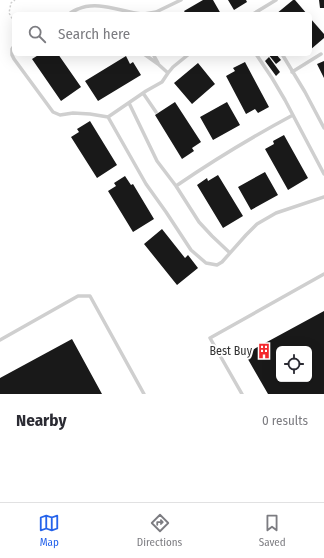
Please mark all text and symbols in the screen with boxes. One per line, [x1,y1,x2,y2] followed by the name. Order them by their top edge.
[12,12,312,56] search box
[26,23,48,45] icon: search
[58,25,130,43] text: Search here
[255,342,273,360] building icon: Best Buy
[209,344,253,358] place label: Best Buy
[276,346,312,382] map controls
[276,346,312,382] button: locate
[16,410,67,431] text: Nearby
[262,413,308,428] text: 0 results
[38,512,60,549] tab: Map
[137,512,182,549] tab: Directions
[259,512,286,549] tab: Saved

